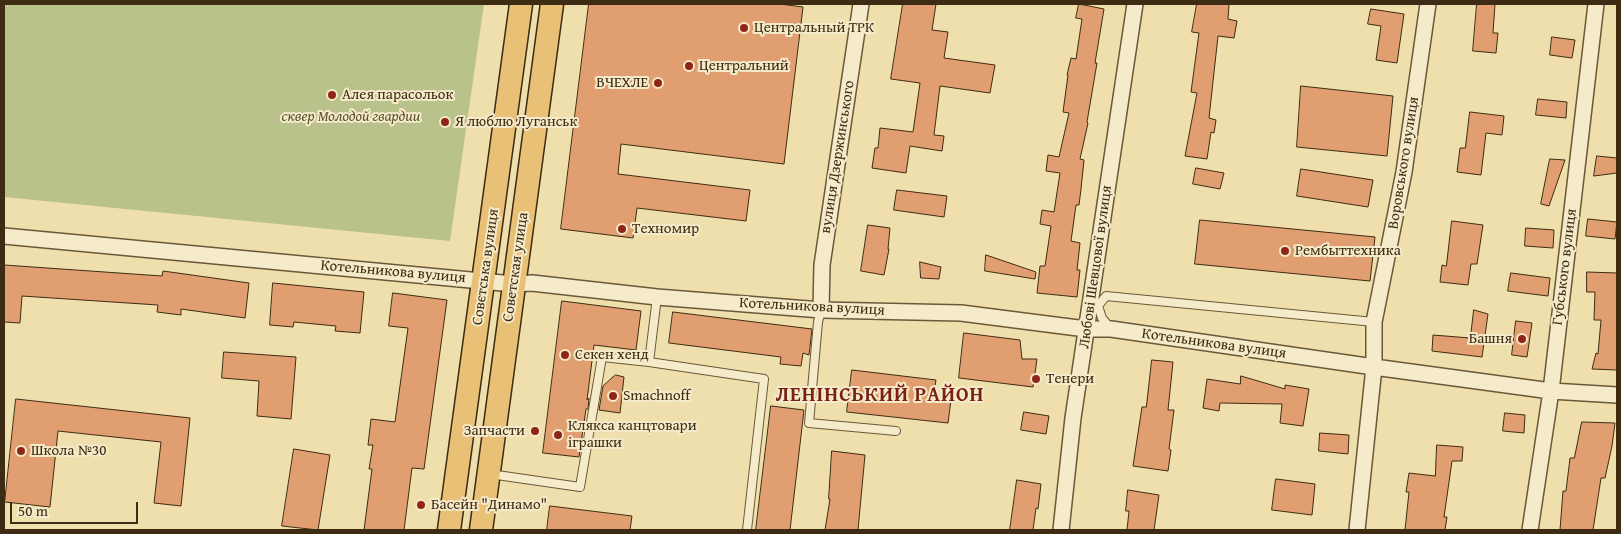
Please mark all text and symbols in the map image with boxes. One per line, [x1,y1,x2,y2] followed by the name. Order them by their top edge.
[754,19,874,37] place label: Центральный ТРК
[738,22,750,34] marker: Центральный ТРК
[699,57,789,75] place label: Центральний
[683,60,695,72] marker: Центральний
[596,74,648,92] place label: ВЧЕХЛЕ
[652,77,664,89] marker: ВЧЕХЛЕ
[817,79,859,235] street label: вулиця Дзержинського
[342,86,453,104] place label: Алея парасольок
[326,89,338,101] marker: Алея парасольок
[1385,95,1423,231] street label: Воровського вулиця
[281,108,421,126] park label: сквер Молодой гвардии
[455,113,577,131] place label: Я люблю Луганськ
[439,116,451,128] marker: Я люблю Луганськ
[1076,184,1116,350] street label: Любові Шевцової вулиця
[469,208,503,326] street label: Совєтська вулиця
[1549,208,1581,326] street label: Губського вулиця
[499,211,533,323] street label: Советская улица
[632,220,699,238] place label: Техномир
[616,223,628,235] marker: Техномир
[1295,242,1401,260] place label: Рембыттехника
[1279,245,1291,257] marker: Рембыттехника
[320,257,466,287] street label: Котельникова вулиця
[739,294,885,320] street label: Котельникова вулиця
[1141,325,1287,363] street label: Котельникова вулиця
[1469,330,1512,348] place label: Башня
[1516,333,1528,345] marker: Башня
[575,346,649,364] place label: Секен хенд
[559,349,571,361] marker: Секен хенд
[1046,370,1094,388] place label: Тенери
[1030,373,1042,385] marker: Тенери
[774,384,986,408] district label: ЛЕНІНСЬКИЙ РАЙОН
[623,387,690,405] place label: Smachnoff
[607,390,619,402] marker: Smachnoff
[568,417,697,452] place label: Клякса канцтовари іграшки
[464,422,525,440] place label: Запчасти
[529,425,541,437] marker: Запчасти
[552,429,564,441] marker: Клякса канцтовари іграшки
[31,442,106,460] place label: Школа №30
[15,445,27,457] marker: Школа №30
[12,492,140,524] scale bar
[431,496,547,514] place label: Басейн "Динамо"
[415,499,427,511] marker: Басейн "Динамо"
[18,500,48,521] text: 50 m

